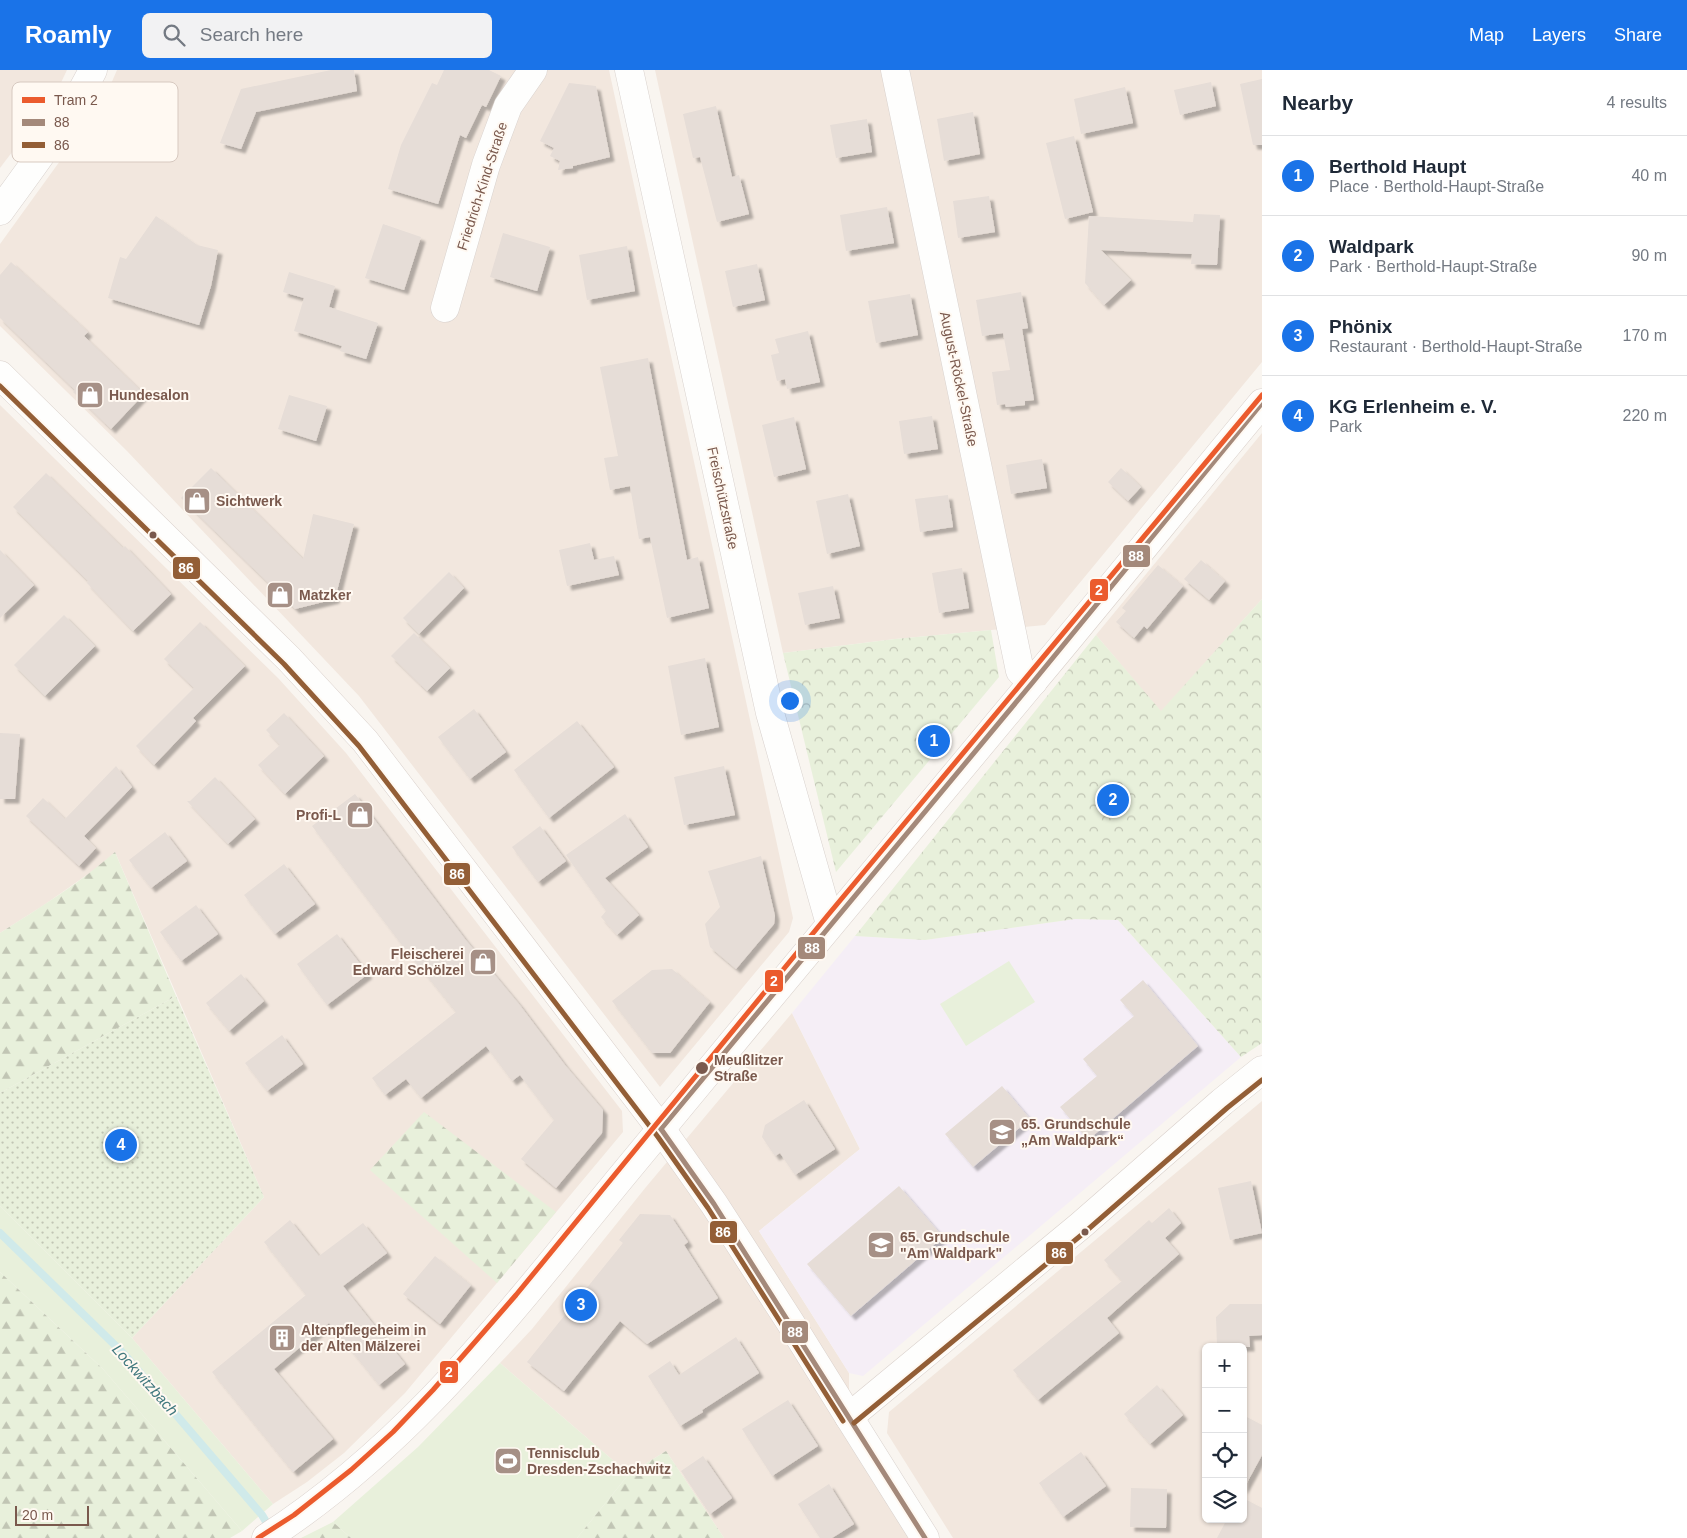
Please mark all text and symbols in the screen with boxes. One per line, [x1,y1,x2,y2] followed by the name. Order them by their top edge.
[142,13,492,58] search box
[25,21,112,48] text: Roamly
[160,21,188,49] icon: search
[200,24,303,45] text: Search here
[1469,25,1504,45] text: Map
[1532,25,1586,45] text: Layers
[1614,25,1662,45] text: Share
[12,82,178,162] legend
[1282,91,1353,114] text: Nearby
[54,92,98,108] text: Tram 2
[1607,94,1667,111] text: 4 results
[54,114,70,130] text: 88
[454,120,510,252] street label: Friedrich-Kind-Straße
[54,137,70,153] text: 86
[1329,156,1466,177] text: Berthold Haupt
[1294,167,1302,184] text: 1
[1631,167,1667,184] text: 40 m
[1329,178,1544,195] text: Place · Berthold-Haupt-Straße
[1329,236,1414,257] text: Waldpark
[1294,247,1302,264] text: 2
[1631,247,1667,264] text: 90 m
[1329,258,1537,275] text: Park · Berthold-Haupt-Straße
[937,310,981,448] street label: August-Röckel-Straße
[1329,316,1392,337] text: Phönix
[1294,327,1302,344] text: 3
[1623,327,1667,344] text: 170 m
[1329,338,1582,355] text: Restaurant · Berthold-Haupt-Straße
[75,380,105,410] shop icon: Hundesalon
[109,387,189,403] place label: Hundesalon
[1329,396,1497,417] text: KG Erlenheim e. V.
[1294,407,1302,424] text: 4
[1623,407,1667,424] text: 220 m
[1329,418,1362,435] text: Park
[704,445,742,551] street label: Freischützstraße
[182,486,212,516] shop icon: Sichtwerk
[216,493,282,509] place label: Sichtwerk
[148,530,158,540] unlabelled marker
[1122,544,1151,568] line badge: 88
[1128,548,1144,564] text: 88
[172,556,201,580] line badge: 86
[178,560,194,576] text: 86
[1089,578,1109,602] line badge: 2
[265,580,295,610] shop icon: Matzker
[1095,582,1103,598] text: 2
[299,587,352,603] place label: Matzker
[777,688,803,714] your location
[918,722,950,760] pin: 1
[1097,781,1129,819] pin: 2
[345,800,375,830] shop icon: Profi-L
[296,807,341,823] place label: Profi-L
[443,862,471,886] line badge: 86
[449,866,465,882] text: 86
[797,936,826,960] line badge: 88
[804,940,820,956] text: 88
[353,946,464,978] place label: Fleischerei Edward Schölzel
[468,947,498,977] shop icon: Fleischerei Edward Schölzel
[764,969,784,993] line badge: 2
[770,973,778,989] text: 2
[714,1052,784,1084] place label: Meußlitzer Straße
[694,1060,710,1076] marker: Meußlitzer Straße
[1021,1116,1131,1148] place label: 65. Grundschule „Am Waldpark“
[987,1117,1017,1147] school or university icon: 65. Grundschule „Am Waldpark“
[105,1126,137,1164] pin: 4
[709,1220,738,1244] line badge: 86
[715,1224,731,1240] text: 86
[1080,1227,1090,1237] unlabelled marker
[900,1229,1010,1261] place label: 65. Grundschule "Am Waldpark"
[866,1230,896,1260] school or university icon: 65. Grundschule "Am Waldpark"
[1045,1241,1074,1265] line badge: 86
[1051,1245,1067,1261] text: 86
[565,1286,597,1324] pin: 3
[781,1320,809,1344] line badge: 88
[301,1322,426,1354] place label: Altenpflegeheim in der Alten Mälzerei
[267,1323,297,1353] building icon: Altenpflegeheim in der Alten Mälzerei
[787,1324,803,1340] text: 88
[109,1341,182,1419] water label: Lockwitzbach
[1202,1343,1247,1523] map controls
[1202,1343,1247,1388] button: +
[439,1360,459,1384] line badge: 2
[445,1364,453,1380] text: 2
[1202,1388,1247,1433] button: −
[1202,1433,1247,1478] button: locate
[527,1445,671,1477] place label: Tennisclub Dresden-Zschachwitz
[493,1446,523,1476] sports icon: Tennisclub Dresden-Zschachwitz
[1202,1478,1247,1523] button: layers
[15,1503,89,1526] scale bar
[22,1507,53,1523] text: 20 m

